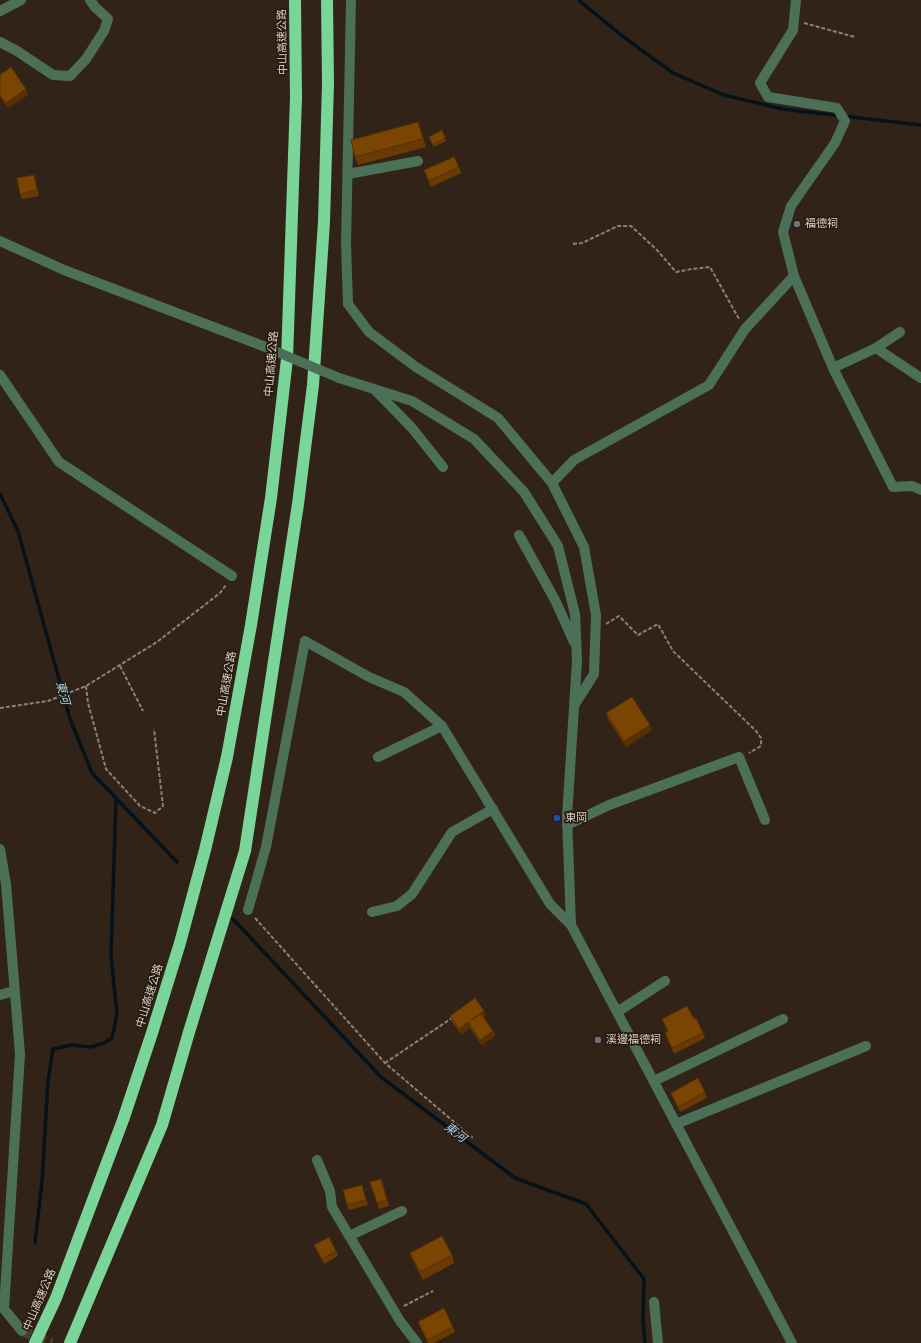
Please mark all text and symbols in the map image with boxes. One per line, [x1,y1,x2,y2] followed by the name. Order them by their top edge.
[276,9,290,75] street label: 中山高速公路
[805,217,838,231] place label: 福德祠
[792,219,802,229] marker: 福德祠
[263,331,281,397] street label: 中山高速公路
[215,650,239,718] street label: 中山高速公路
[52,680,72,706] water label: 東河
[565,811,587,825] place label: 東岡
[552,813,562,823] marker: 東岡
[134,963,166,1029] street label: 中山高速公路
[606,1033,661,1047] place label: 溪邊福德祠
[593,1035,603,1045] marker: 溪邊福德祠
[441,1120,469,1146] water label: 東河
[21,1267,59,1333] street label: 中山高速公路

